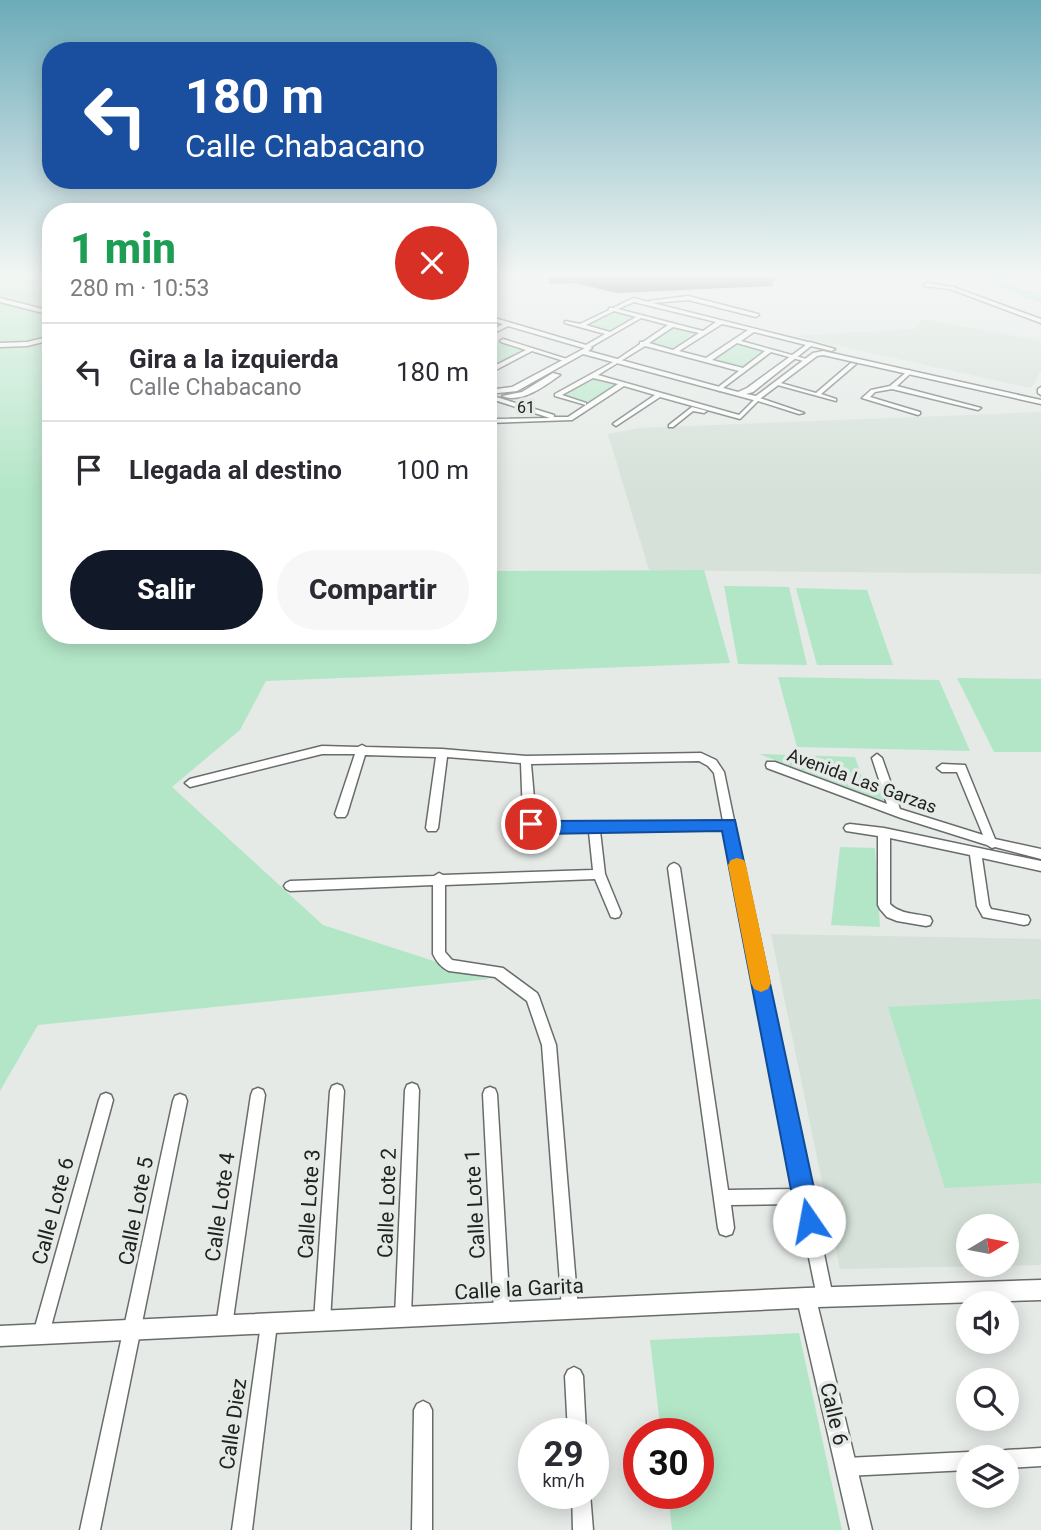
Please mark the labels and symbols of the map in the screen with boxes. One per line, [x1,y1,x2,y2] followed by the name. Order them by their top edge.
[517,398,535,417] street label: 61
[785,744,940,817] street label: Avenida Las Garzas
[501,794,561,854] pin
[373,1147,401,1258] street label: Calle Lote 2
[293,1148,325,1260] street label: Calle Lote 3
[460,1148,490,1260] street label: Calle Lote 1
[200,1151,240,1263] street label: Calle Lote 4
[27,1155,79,1267] street label: Calle Lote 6
[114,1155,158,1267] street label: Calle Lote 5
[772,1184,846,1258] position arrow
[956,1214,1018,1278] north arrow
[454,1274,584,1304] street label: Calle la Garita
[215,1377,251,1471] street label: Calle Diez
[815,1380,853,1448] street label: Calle 6
[623,1418,714,1509] speed limit sign: 30

